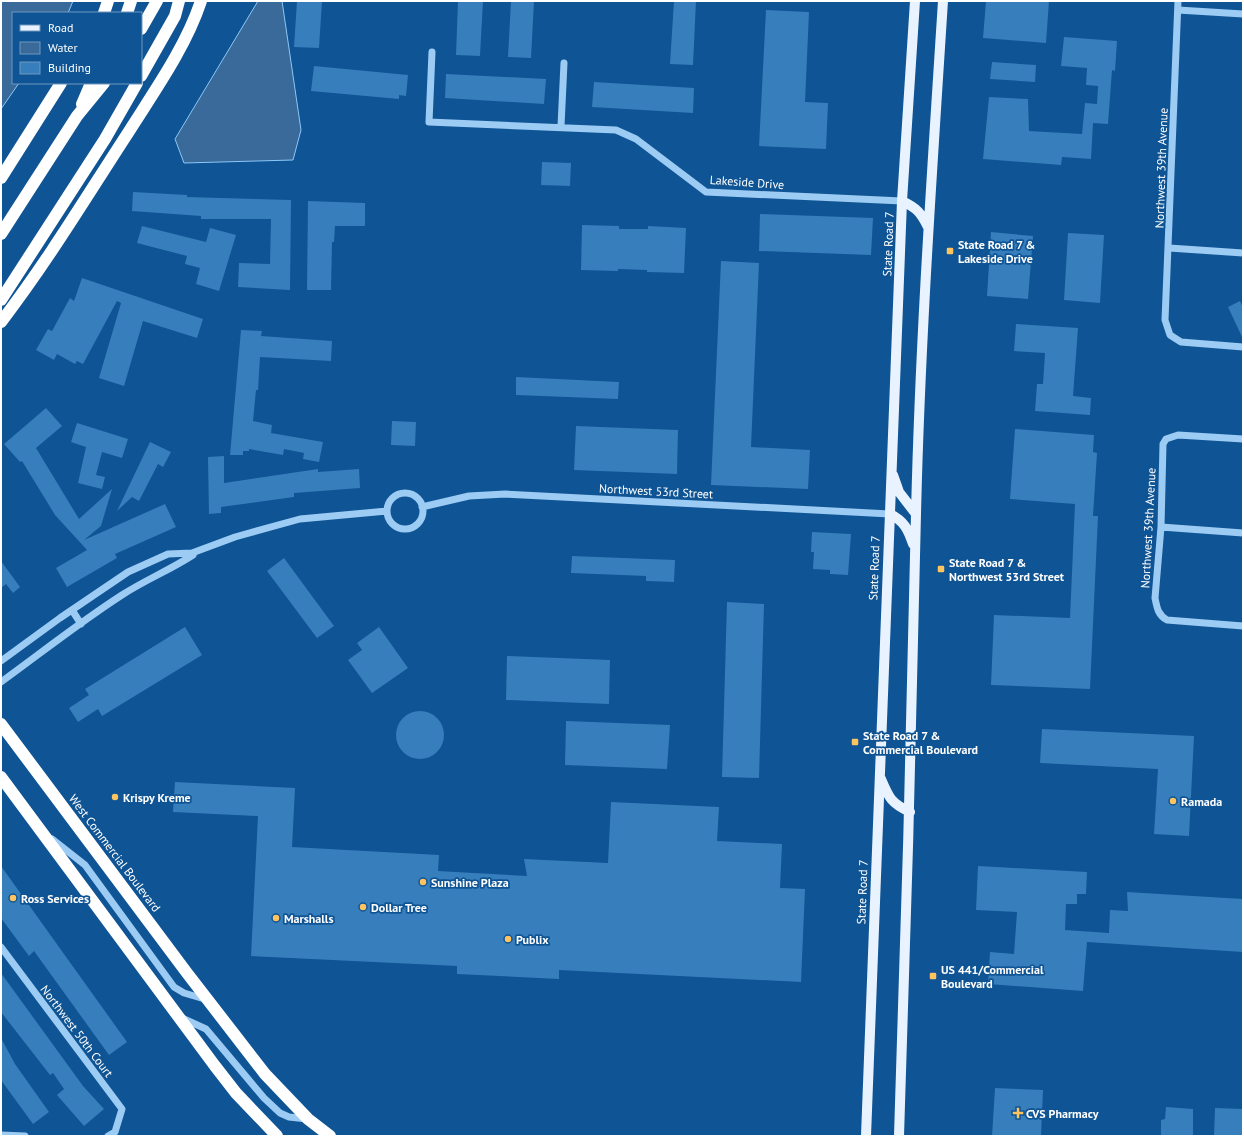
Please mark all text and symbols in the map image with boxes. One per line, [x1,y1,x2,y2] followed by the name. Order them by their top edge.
[12,12,142,84] legend
[48,20,73,35] text: Road
[48,40,78,55] text: Water
[48,60,91,75] text: Building
[1151,107,1171,229] street label: Northwest 39th Avenue
[709,172,785,192] street label: Lakeside Drive
[879,211,897,277] street label: State Road 7
[958,237,1035,266] place label: State Road 7 & Lakeside Drive
[945,246,955,256] marker: State Road 7 & Lakeside Drive
[1137,467,1159,589] street label: Northwest 39th Avenue
[599,481,713,501] street label: Northwest 53rd Street
[865,535,883,601] street label: State Road 7
[949,555,1065,584] place label: State Road 7 & Northwest 53rd Street
[936,564,946,574] marker: State Road 7 & Northwest 53rd Street
[863,728,978,757] place label: State Road 7 & Commercial Boulevard
[850,737,860,747] marker: State Road 7 & Commercial Boulevard
[123,790,191,805] place label: Krispy Kreme
[66,791,164,915] street label: West Commercial Boulevard
[110,792,120,802] marker: Krispy Kreme
[1181,794,1222,809] place label: Ramada
[1168,796,1178,806] marker: Ramada
[853,859,871,925] street label: State Road 7
[431,875,509,890] place label: Sunshine Plaza
[418,877,428,887] marker: Sunshine Plaza
[21,891,89,906] place label: Ross Services
[8,893,18,903] marker: Ross Services
[371,900,427,915] place label: Dollar Tree
[358,902,368,912] marker: Dollar Tree
[284,911,333,926] place label: Marshalls
[271,913,281,923] marker: Marshalls
[516,932,549,947] place label: Publix
[503,934,513,944] marker: Publix
[941,962,1044,991] place label: US 441/Commercial Boulevard
[928,971,938,981] marker: US 441/Commercial Boulevard
[37,982,117,1080] street label: Northwest 50th Court
[1026,1106,1099,1121] place label: CVS Pharmacy
[1013,1108,1023,1118] marker: CVS Pharmacy

